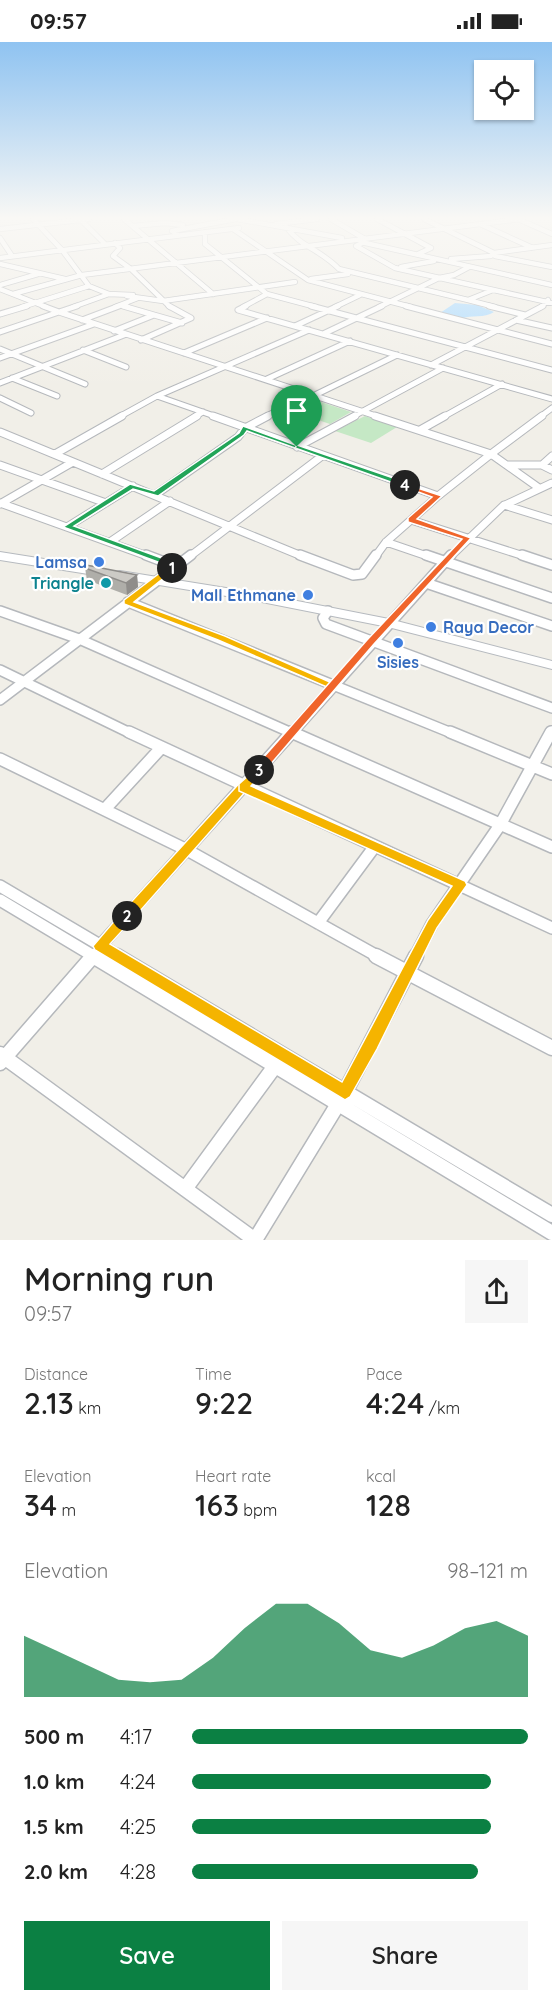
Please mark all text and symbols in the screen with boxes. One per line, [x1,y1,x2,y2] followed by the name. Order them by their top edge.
[30,7,87,35] text: 09:57
[474,60,534,120] map controls
[474,60,534,120] button: locate
[271,385,322,447] pin
[280,394,313,427] icon: arrive
[390,470,420,500] pin: 4
[400,475,410,495] text: 4
[35,552,87,572] place label: Lamsa
[157,553,187,583] pin: 1
[92,555,106,569] marker: Lamsa
[169,558,175,578] text: 1
[31,573,94,593] place label: Triangle
[99,576,113,590] marker: Triangle
[191,585,296,605] place label: Mall Ethmane
[301,588,315,602] marker: Mall Ethmane
[443,617,534,637] place label: Raya Decor
[424,620,438,634] marker: Raya Decor
[391,636,405,650] marker: Sisies
[377,652,419,672] place label: Sisies
[244,755,274,785] pin: 3
[255,760,263,780] text: 3
[112,901,142,931] pin: 2
[122,906,132,926] text: 2
[24,1258,214,1299] text: Morning run
[465,1260,528,1323] button: share
[24,1301,72,1326] text: 09:57
[24,1364,88,1384] text: Distance
[195,1364,232,1384] text: Time
[366,1364,402,1384] text: Pace
[24,1384,74,1422] text: 2.13
[195,1384,253,1422] text: 9:22
[366,1384,424,1422] text: 4:24
[74,1398,101,1418] text: km
[424,1398,460,1418] text: /km
[24,1466,91,1486] text: Elevation
[195,1466,271,1486] text: Heart rate
[366,1466,396,1486] text: kcal
[24,1486,57,1524] text: 34
[195,1486,239,1524] text: 163
[366,1486,411,1524] text: 128
[57,1500,76,1520] text: m
[239,1500,277,1520] text: bpm
[24,1558,108,1583] text: Elevation
[447,1558,528,1583] text: 98–121 m
[24,1724,84,1749] text: 500 m
[120,1724,152,1749] text: 4:17
[24,1769,84,1794] text: 1.0 km
[120,1769,156,1794] text: 4:24
[24,1814,84,1839] text: 1.5 km
[120,1814,156,1839] text: 4:25
[24,1859,88,1884] text: 2.0 km
[120,1859,156,1884] text: 4:28
[24,1921,270,1990] button: Save
[282,1921,528,1990] button: Share

